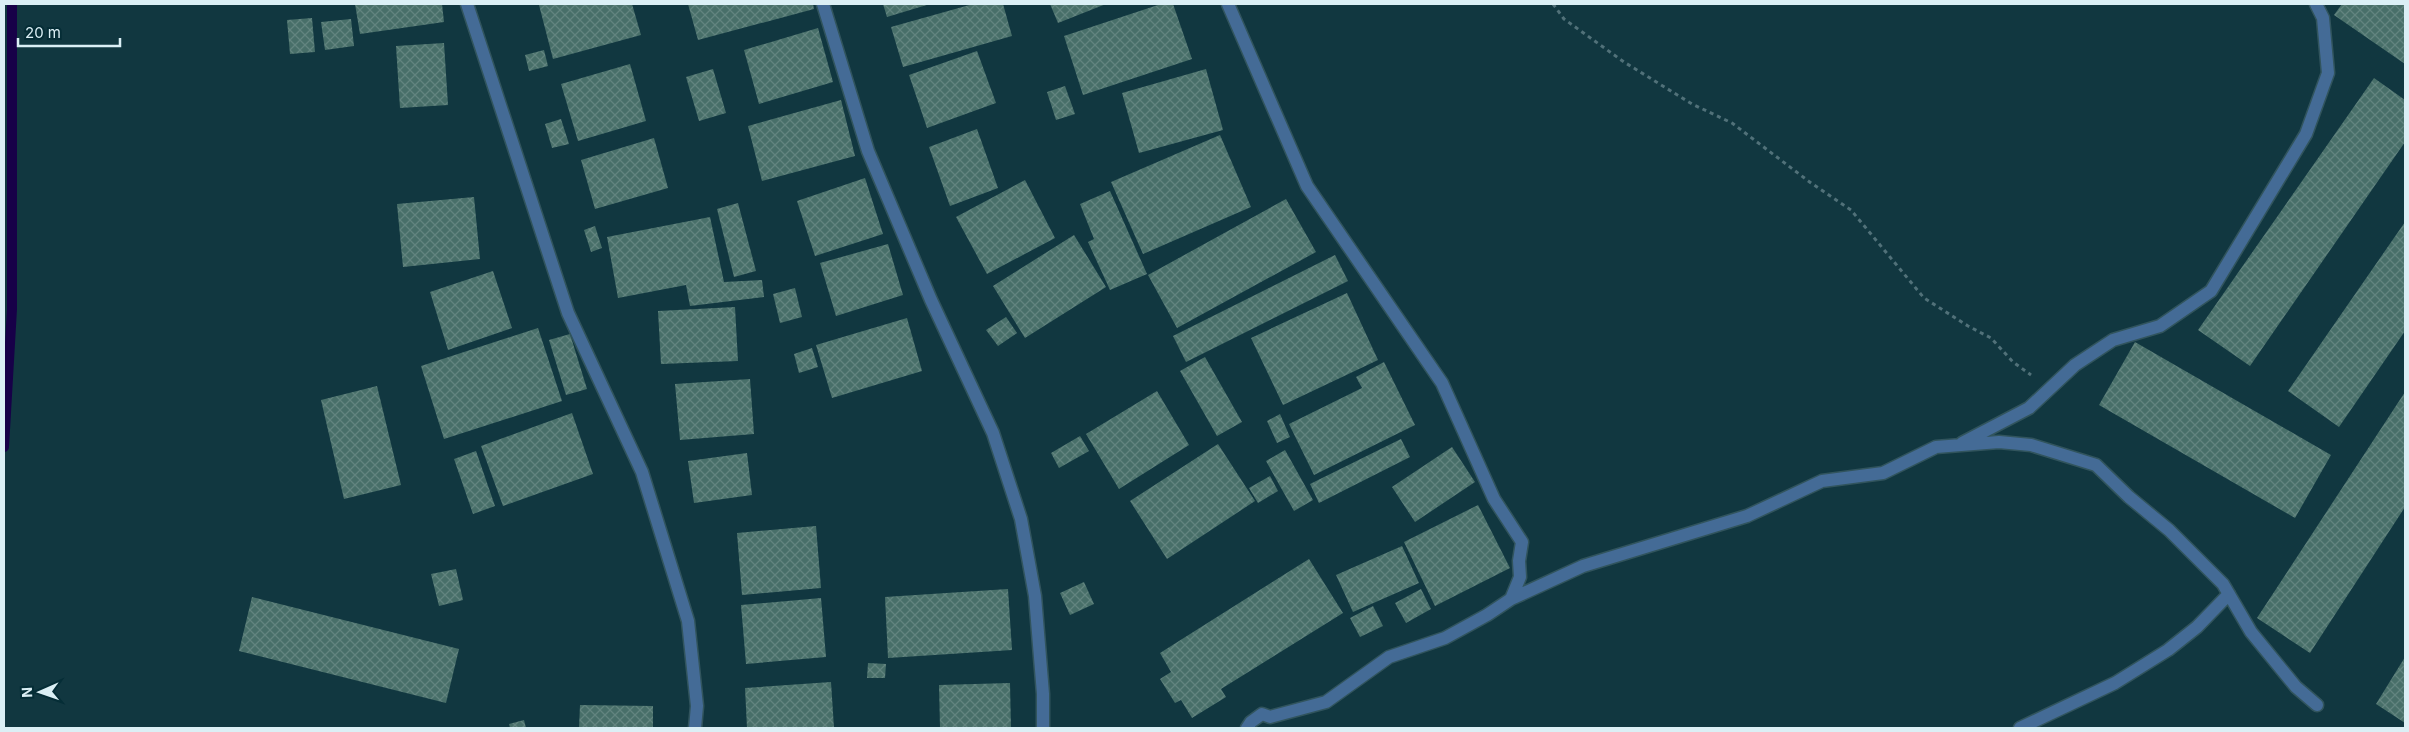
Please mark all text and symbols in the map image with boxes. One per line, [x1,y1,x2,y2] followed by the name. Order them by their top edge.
[18,15,120,47] scale bar
[25,23,61,42] text: 20 m
[15,667,65,717] north arrow
[18,687,35,698] text: N

